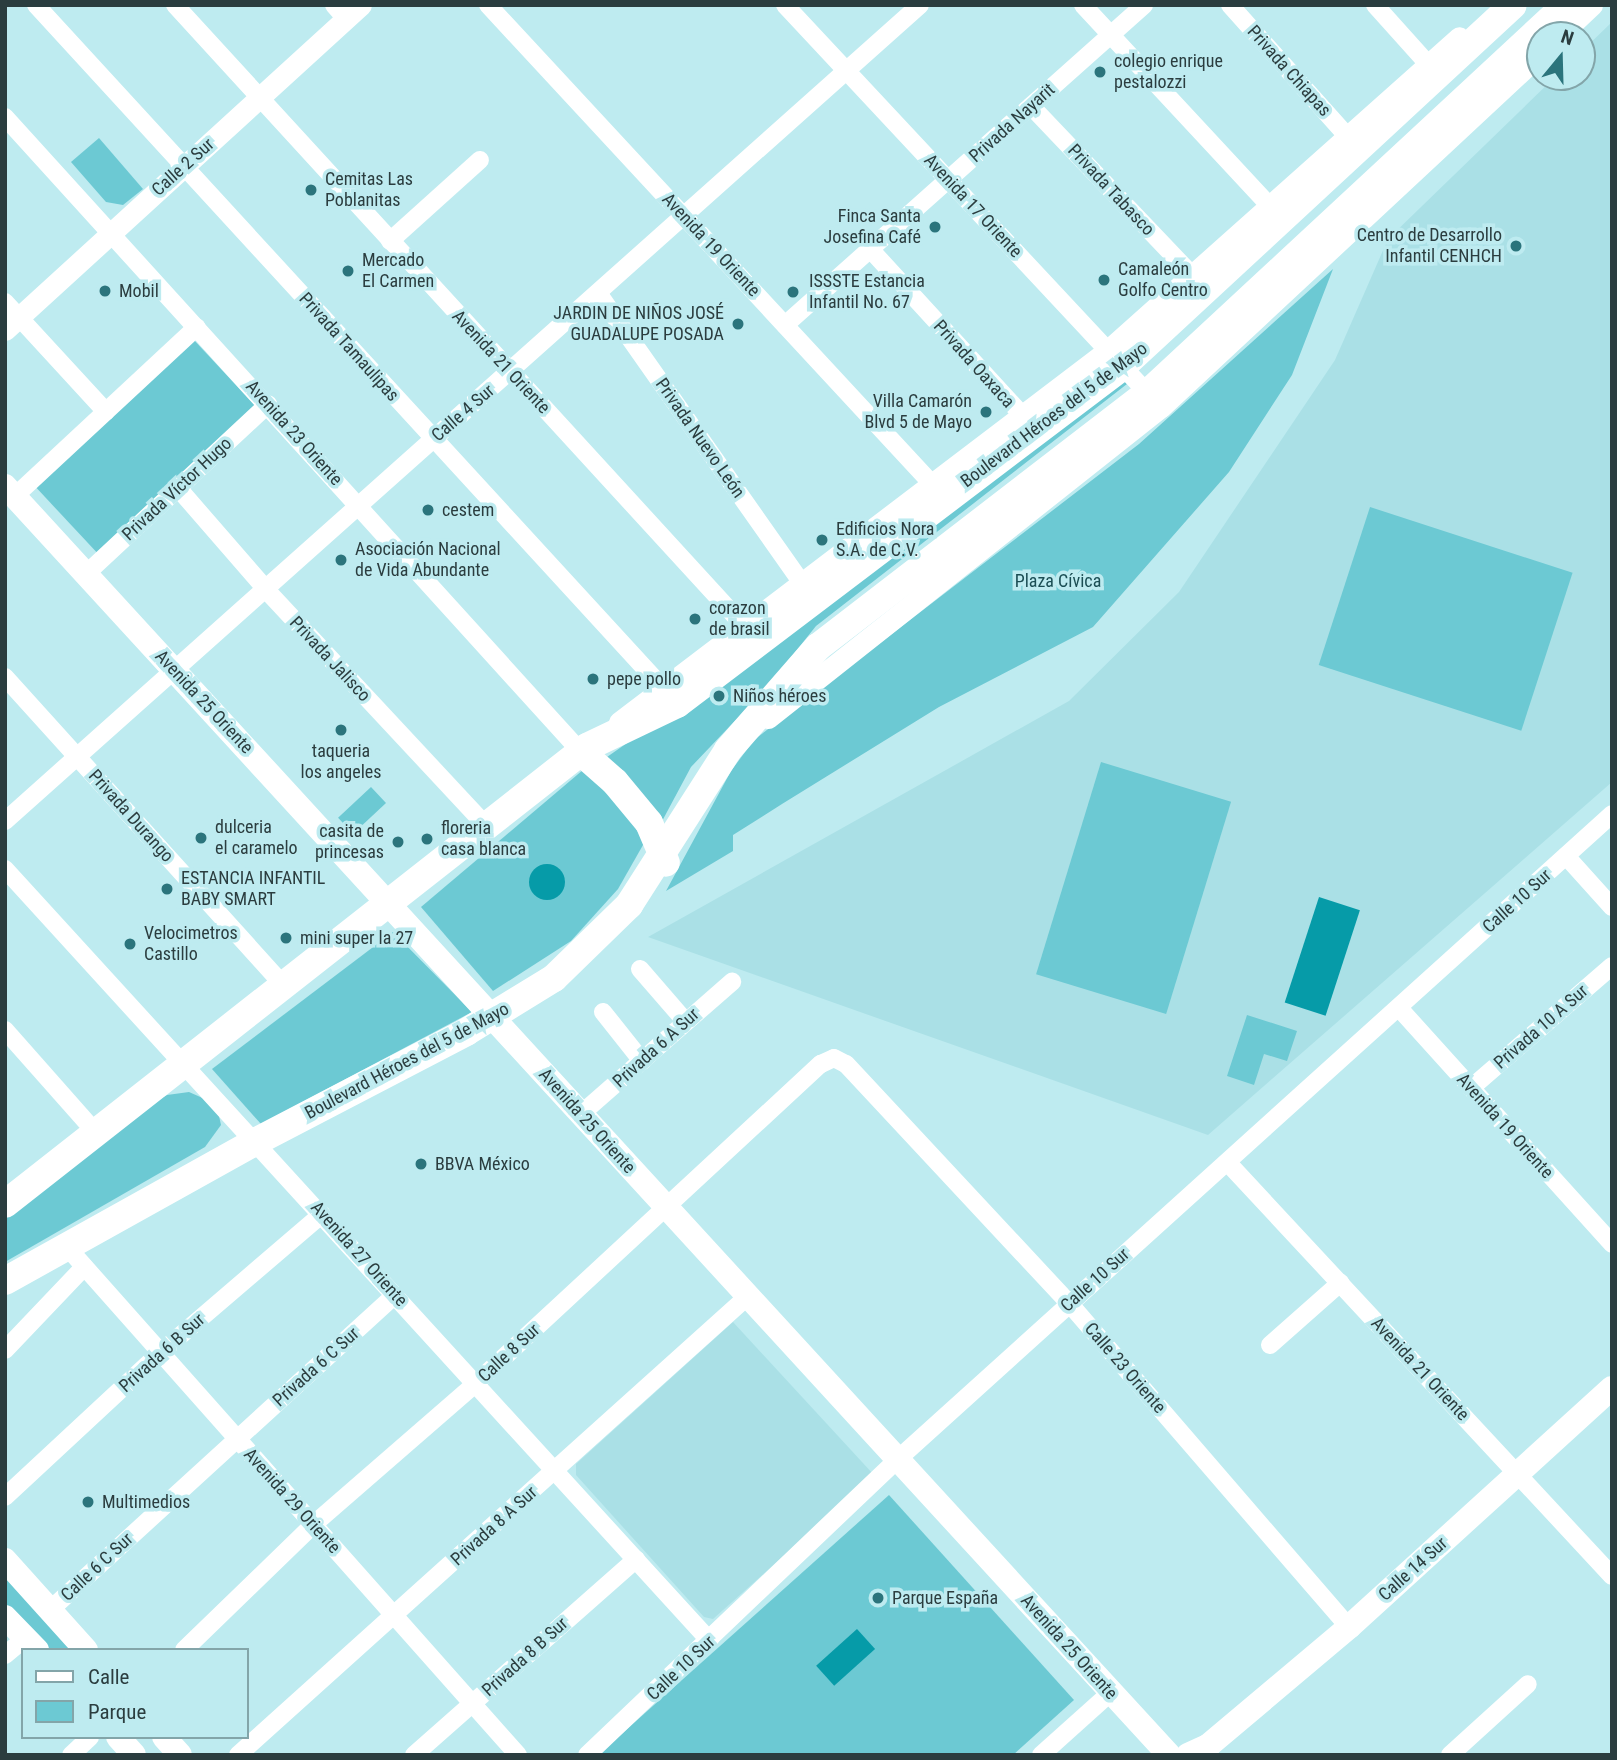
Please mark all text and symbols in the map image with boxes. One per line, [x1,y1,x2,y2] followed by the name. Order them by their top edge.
[1243,21,1335,121] street label: Privada Chiapas
[1526,21,1596,91] north arrow
[1558,25,1577,50] text: N
[1114,51,1223,94] place label: colegio enrique pestalozzi
[1092,64,1108,80] marker: colegio enrique pestalozzi
[965,79,1059,167] street label: Privada Nayarit
[147,133,219,201] street label: Calle 2 Sur
[1063,140,1159,240] street label: Privada Tabasco
[919,150,1027,262] street label: Avenida 17 Oriente
[325,169,413,212] place label: Cemitas Las Poblanitas
[303,182,319,198] marker: Cemitas Las Poblanitas
[657,189,765,301] street label: Avenida 19 Oriente
[824,206,921,248] place label: Finca Santa Josefina Café
[927,219,943,235] marker: Finca Santa Josefina Café
[1357,225,1502,268] place label: Centro de Desarrollo Infantil CENHCH
[1508,238,1524,254] marker: Centro de Desarrollo Infantil CENHCH
[362,250,434,292] place label: Mercado El Carmen
[1118,259,1208,302] place label: Camaleón Golfo Centro
[340,263,356,279] marker: Mercado El Carmen
[809,271,925,314] place label: ISSSTE Estancia Infantil No. 67
[1096,272,1112,288] marker: Camaleón Golfo Centro
[119,280,159,302] place label: Mobil
[783,282,803,302] marker: ISSSTE Estancia Infantil No. 67
[97,283,113,299] marker: Mobil
[294,288,404,406] street label: Privada Tamaulipas
[553,303,724,346] place label: JARDIN DE NIÑOS JOSÉ GUADALUPE POSADA
[447,306,555,418] street label: Avenida 21 Oriente
[730,316,746,332] marker: JARDIN DE NIÑOS JOSÉ GUADALUPE POSADA
[929,316,1019,412] street label: Privada Oaxaca
[956,338,1152,492] street label: Boulevard Héroes del 5 de Mayo
[651,374,749,502] street label: Privada Nuevo León
[241,376,347,490] street label: Avenida 23 Oriente
[427,380,499,446] street label: Calle 4 Sur
[864,391,972,434] place label: Villa Camarón Blvd 5 de Mayo
[978,404,994,420] marker: Villa Camarón Blvd 5 de Mayo
[118,433,236,545] street label: Privada Víctor Hugo
[442,499,494,521] place label: cestem
[420,502,436,518] marker: cestem
[836,519,934,562] place label: Edificios Nora S.A. de C.V.
[814,532,830,548] marker: Edificios Nora S.A. de C.V.
[355,539,501,582] place label: Asociación Nacional de Vida Abundante
[333,552,349,568] marker: Asociación Nacional de Vida Abundante
[1015,570,1101,592] park label: Plaza Cívica
[709,598,770,640] place label: corazon de brasil
[687,611,703,627] marker: corazon de brasil
[285,612,375,706] street label: Privada Jalisco
[150,646,258,758] street label: Avenida 25 Oriente
[607,668,681,690] place label: pepe pollo
[585,671,601,687] marker: pepe pollo
[733,685,826,707] place label: Niños héroes
[711,688,727,704] marker: Niños héroes
[333,722,349,738] marker: taqueria los angeles
[301,741,381,784] place label: taqueria los angeles
[84,765,178,867] street label: Privada Durango
[215,817,298,860] place label: dulceria el caramelo
[441,818,526,860] place label: floreria casa blanca
[315,821,384,864] place label: casita de princesas
[193,830,209,846] marker: dulceria el caramelo
[419,831,435,847] marker: floreria casa blanca
[390,834,406,850] marker: casita de princesas
[1478,865,1556,937] street label: Calle 10 Sur
[181,868,325,910] place label: ESTANCIA INFANTIL BABY SMART
[159,881,175,897] marker: ESTANCIA INFANTIL BABY SMART
[144,923,238,965] place label: Velocimetros Castillo
[300,927,413,949] place label: mini super la 27
[278,930,294,946] marker: mini super la 27
[122,936,138,952] marker: Velocimetros Castillo
[1490,980,1592,1074] street label: Privada 10 A Sur
[301,998,513,1124] street label: Boulevard Héroes del 5 de Mayo
[608,1004,704,1092] street label: Privada 6 A Sur
[534,1064,640,1178] street label: Avenida 25 Oriente
[1452,1069,1558,1183] street label: Avenida 19 Oriente
[435,1153,530,1175] place label: BBVA México
[413,1156,429,1172] marker: BBVA México
[306,1197,412,1311] street label: Avenida 27 Oriente
[1056,1244,1134,1316] street label: Calle 10 Sur
[115,1309,209,1397] street label: Privada 6 B Sur
[1366,1313,1474,1425] street label: Avenida 21 Oriente
[1080,1318,1170,1418] street label: Calle 23 Oriente
[474,1319,544,1387] street label: Calle 8 Sur
[269,1323,363,1411] street label: Privada 6 C Sur
[239,1444,345,1558] street label: Avenida 29 Oriente
[446,1482,542,1570] street label: Privada 8 A Sur
[102,1491,190,1513] place label: Multimedios
[80,1494,96,1510] marker: Multimedios
[57,1528,137,1606] street label: Calle 6 C Sur
[1374,1533,1452,1605] street label: Calle 14 Sur
[892,1587,998,1609] place label: Parque España
[870,1590,886,1606] marker: Parque España
[1016,1590,1122,1704] street label: Avenida 25 Oriente
[478,1613,572,1701] street label: Privada 8 B Sur
[643,1631,719,1705] street label: Calle 10 Sur
[21,1648,248,1739] legend
[88,1665,129,1689] text: Calle
[88,1700,146,1724] text: Parque

